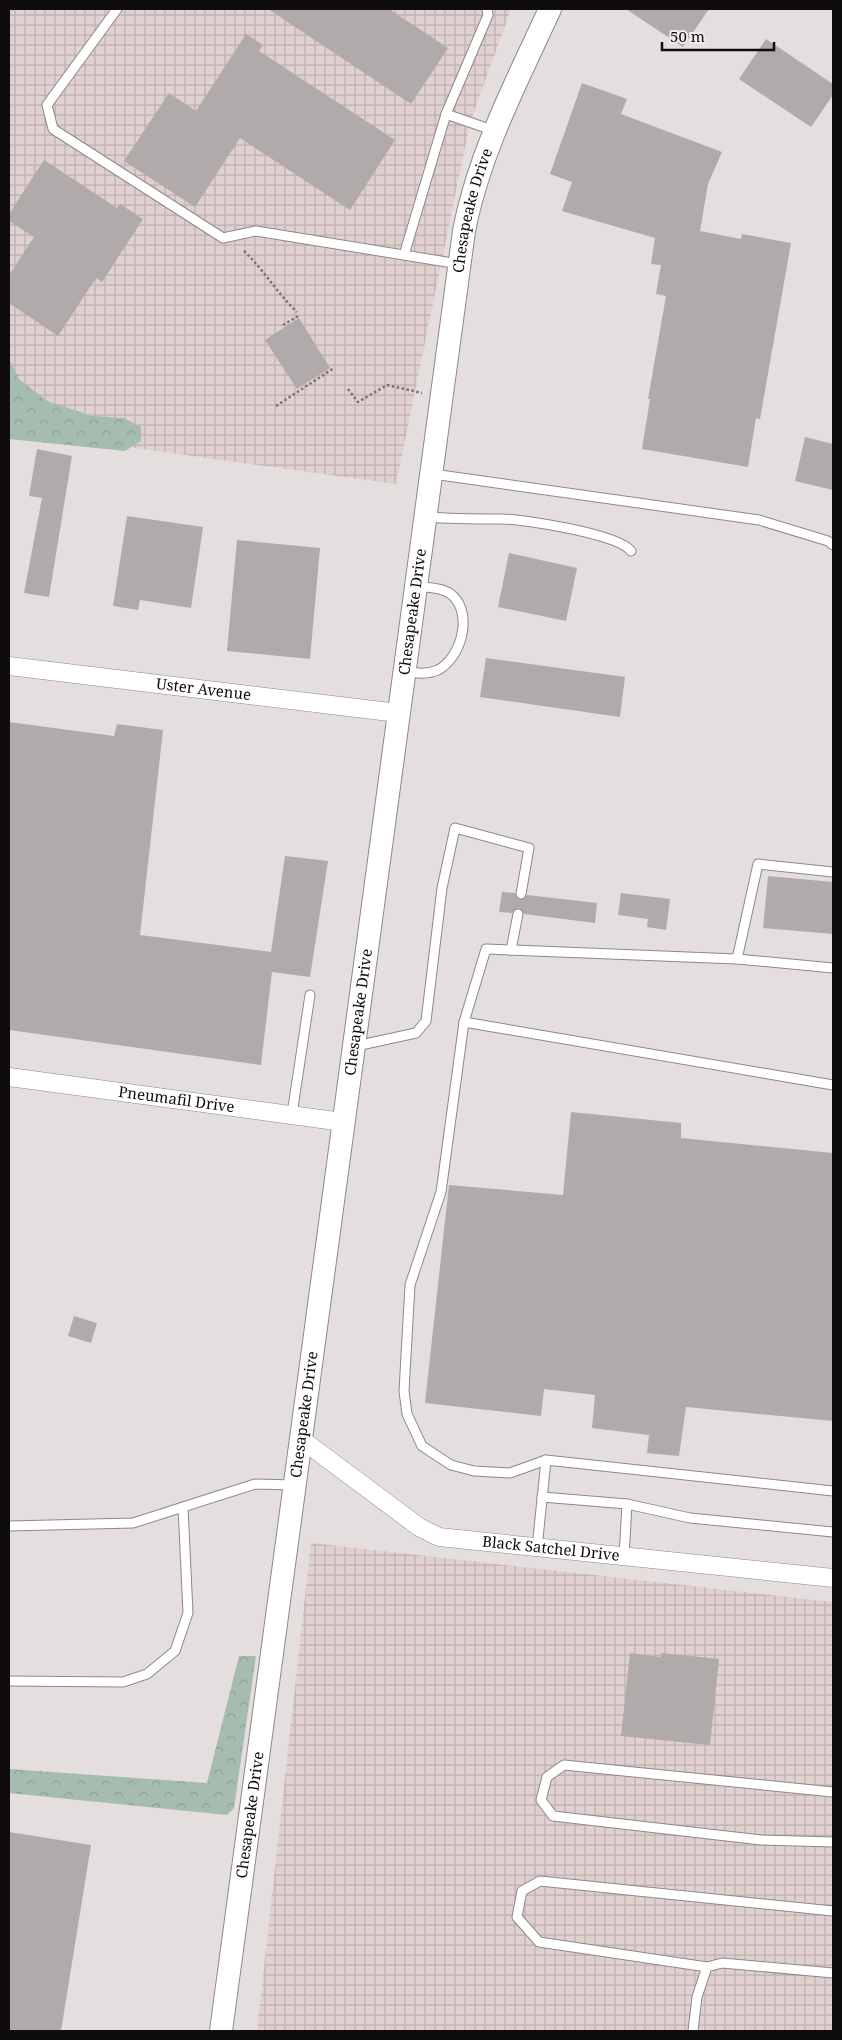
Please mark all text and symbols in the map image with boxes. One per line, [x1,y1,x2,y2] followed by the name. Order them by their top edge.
[662,20,774,52] scale bar
[670,26,705,46] text: 50 m
[447,145,496,274] street label: Chesapeake Drive
[393,547,430,676] street label: Chesapeake Drive
[155,673,252,704] street label: Uster Avenue
[339,948,376,1077] street label: Chesapeake Drive
[117,1081,236,1116] street label: Pneumafil Drive
[285,1350,322,1479] street label: Chesapeake Drive
[481,1531,621,1565] street label: Black Satchel Drive
[231,1750,268,1879] street label: Chesapeake Drive

